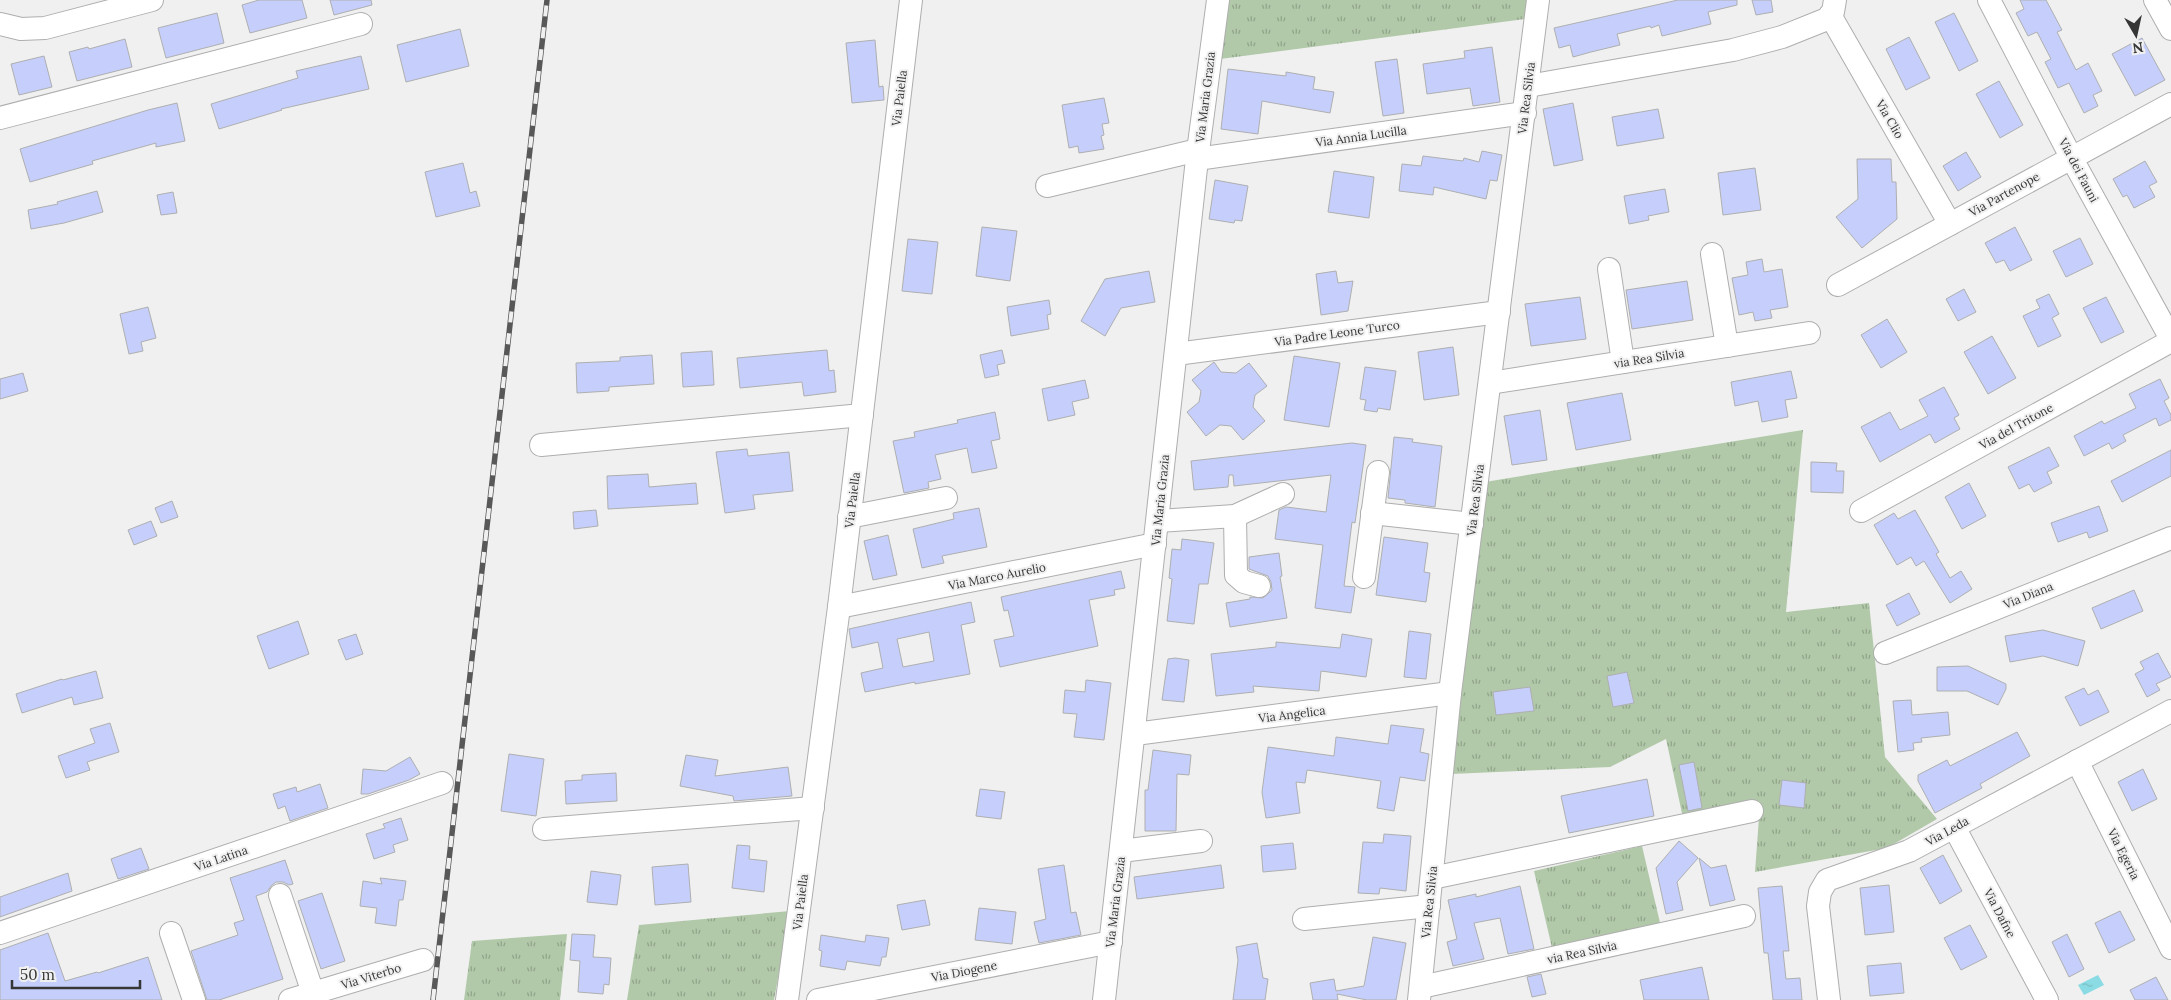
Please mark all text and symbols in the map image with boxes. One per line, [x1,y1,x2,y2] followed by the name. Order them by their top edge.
[2111,10,2161,60] north arrow
[2131,38,2145,58] text: N
[1192,51,1218,144] street label: Via Maria Grazia
[1514,61,1538,136] street label: Via Rea Silvia
[888,69,910,128] street label: Via Paiella
[1872,96,1907,141] street label: Via Clio
[1314,122,1407,150] street label: Via Annia Lucilla
[2055,134,2102,205] street label: Via dei Fauni
[1965,168,2042,220] street label: Via Partenope
[1272,317,1401,349] street label: Via Padre Leone Turco
[1613,345,1685,371] street label: via Rea Silvia
[1976,399,2056,453] street label: Via del Tritone
[1148,454,1172,547] street label: Via Maria Grazia
[1463,463,1487,538] street label: Via Rea Silvia
[841,471,863,530] street label: Via Paiella
[946,559,1047,593] street label: Via Marco Aurelio
[2000,578,2055,612] street label: Via Diana
[1257,702,1326,726] street label: Via Angelica
[1922,813,1971,849] street label: Via Leda
[2104,825,2143,882] street label: Via Egeria
[192,842,250,874] street label: Via Latina
[1102,856,1128,949] street label: Via Maria Grazia
[1418,865,1440,940] street label: Via Rea Silvia
[789,873,811,932] street label: Via Paiella
[1980,885,2019,940] street label: Via Dafne
[1546,937,1618,967] street label: via Rea Silvia
[929,957,999,985] street label: Via Diogene
[12,958,140,990] scale bar
[338,960,403,993] street label: Via Viterbo
[20,965,55,984] text: 50 m

